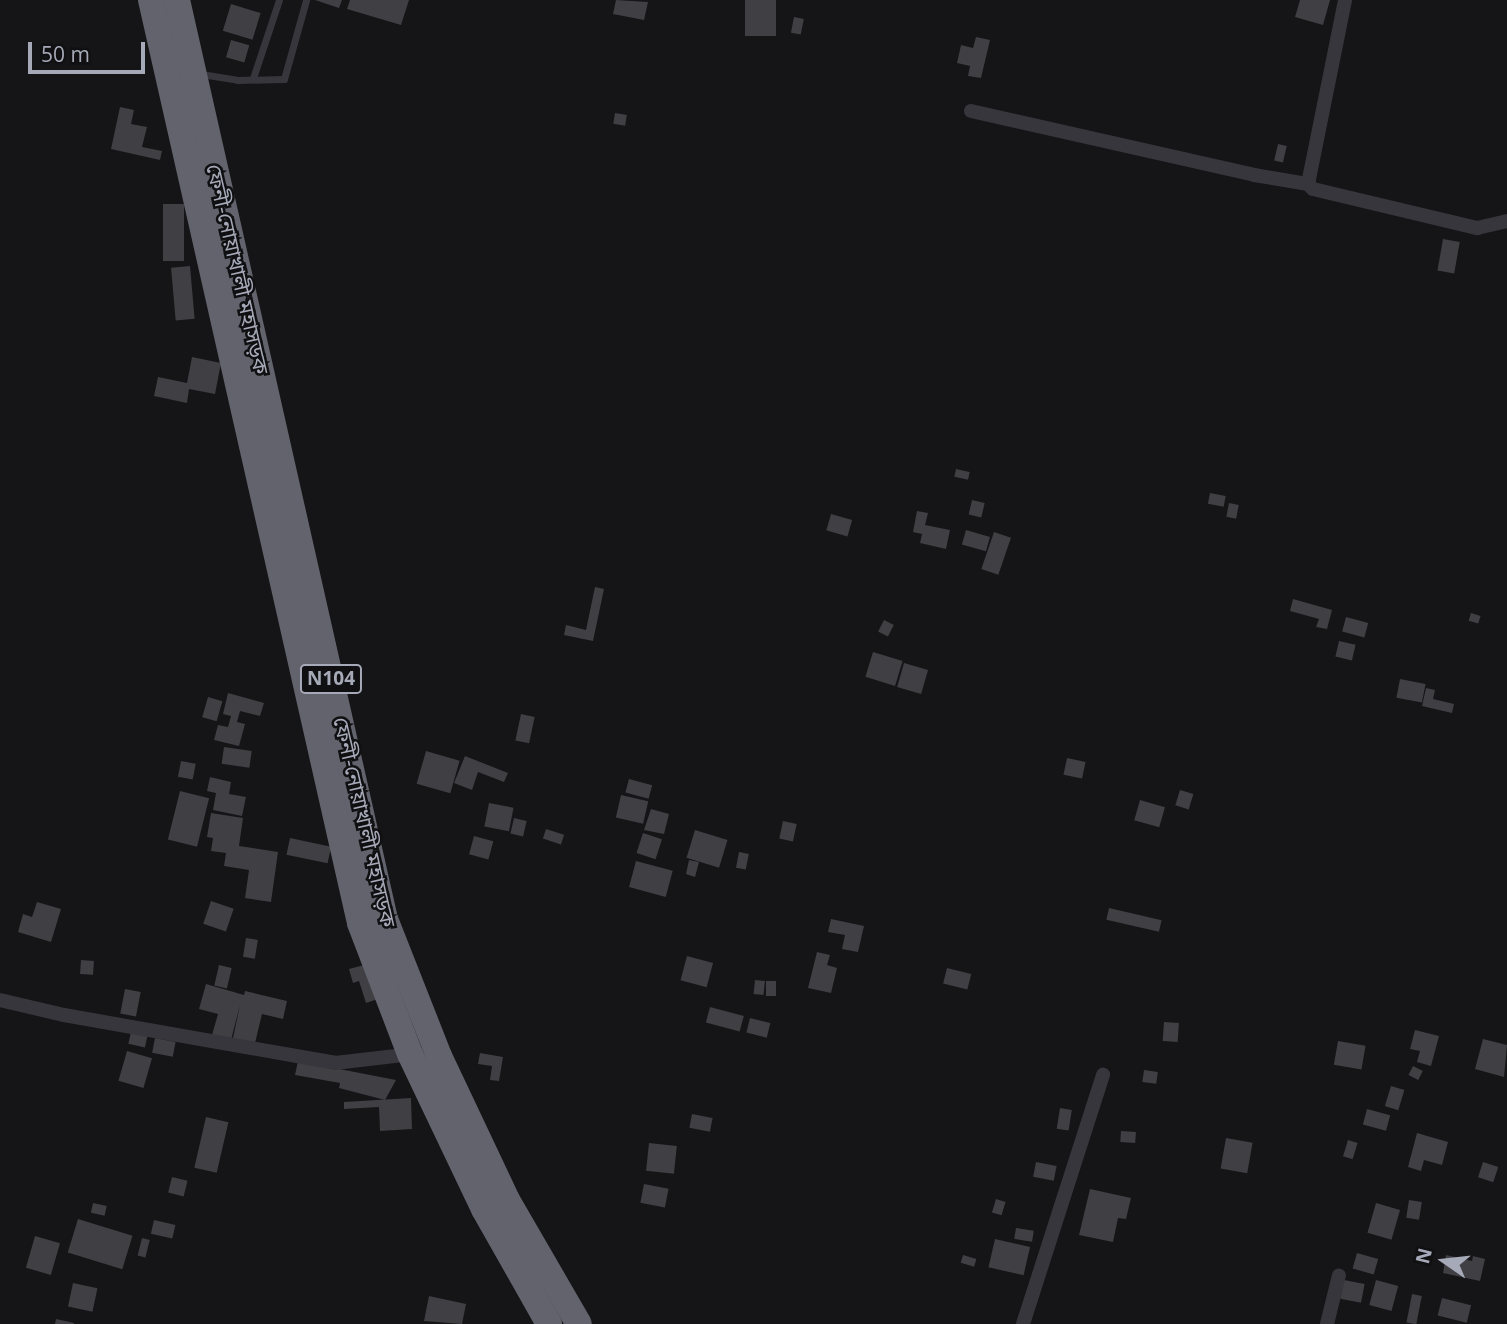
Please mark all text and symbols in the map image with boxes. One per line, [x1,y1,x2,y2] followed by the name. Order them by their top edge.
[32,28,149,72] scale bar
[41,40,90,68] text: 50 m
[202,161,274,377] street label: ফেনী-নোয়াখালী মহাসড়ক
[300,664,362,694] road number: N104
[329,714,401,930] street label: ফেনী-নোয়াখালী মহাসড়ক
[1409,1226,1479,1296] north arrow
[1409,1245,1438,1267] text: N

